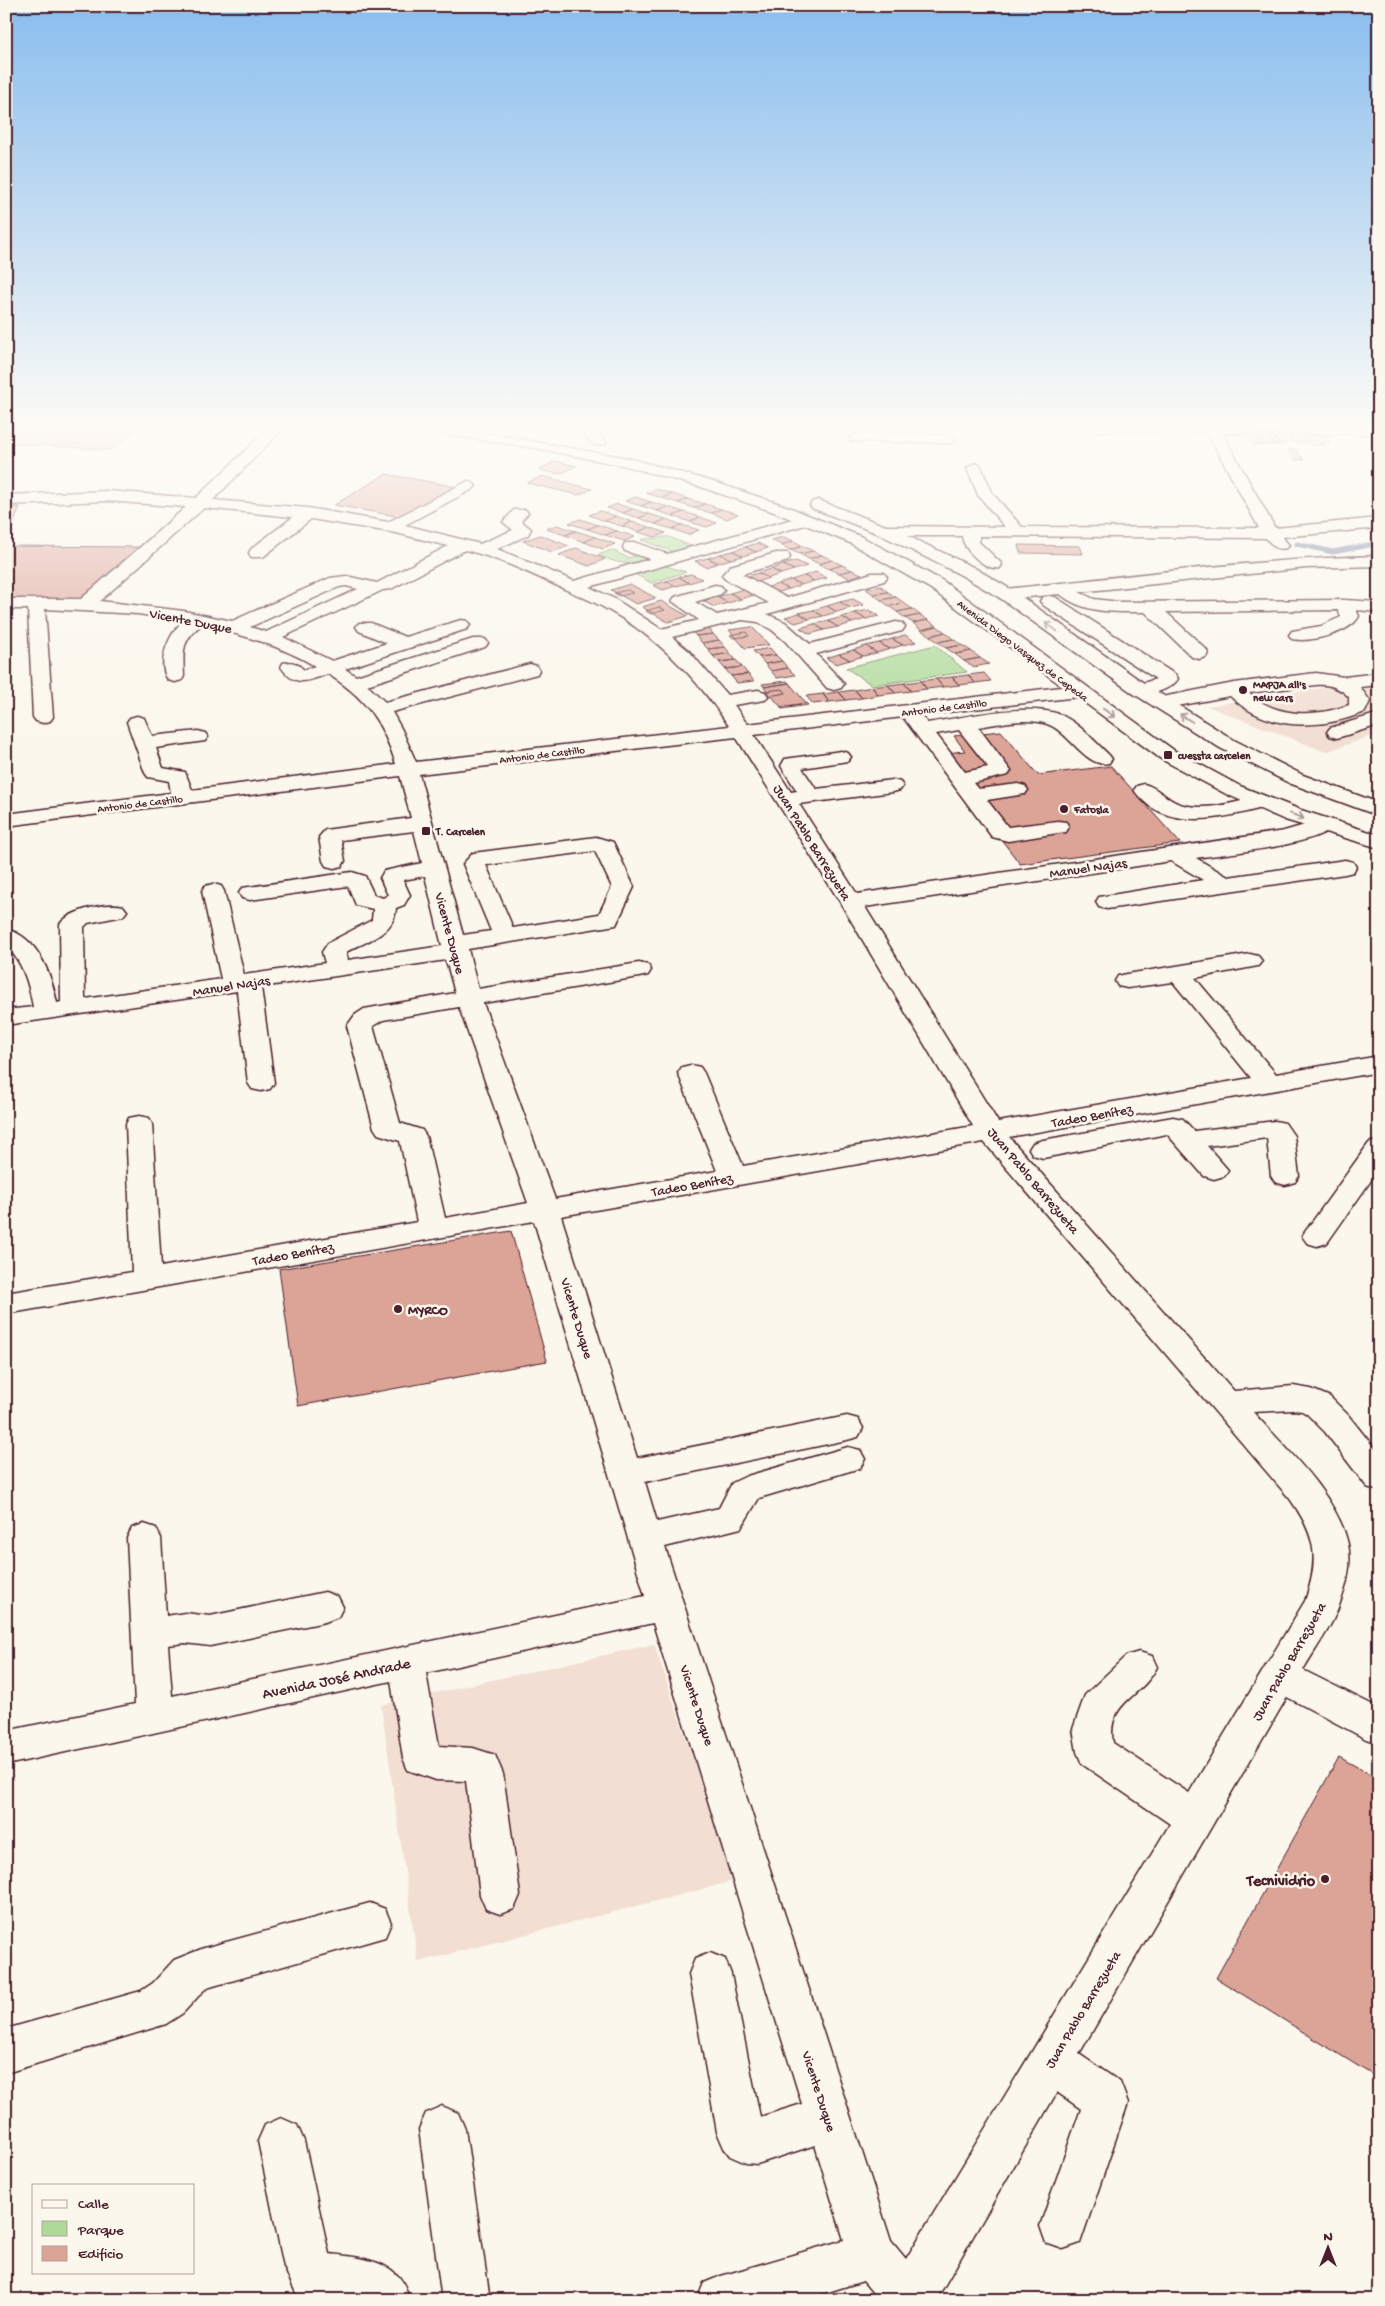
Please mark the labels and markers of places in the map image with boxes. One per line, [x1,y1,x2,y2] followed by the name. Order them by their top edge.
[1253,680,1307,705] place label: MAPJA all's new cars
[1237,684,1249,696] marker: MAPJA all's new cars
[1162,749,1174,761] marker: cuessta carcelen
[1178,750,1251,763] place label: cuessta carcelen
[1058,803,1070,815] marker: Fatosla
[1073,804,1109,817] place label: Fatosla
[420,825,432,837] marker: T. Carcelen
[435,827,486,839] place label: T. Carcelen
[392,1303,404,1315] marker: MYRCO
[408,1303,448,1320] place label: MYRCO
[1245,1873,1316,1892] place label: Tecnividrio
[1319,1873,1331,1885] marker: Tecnividrio

